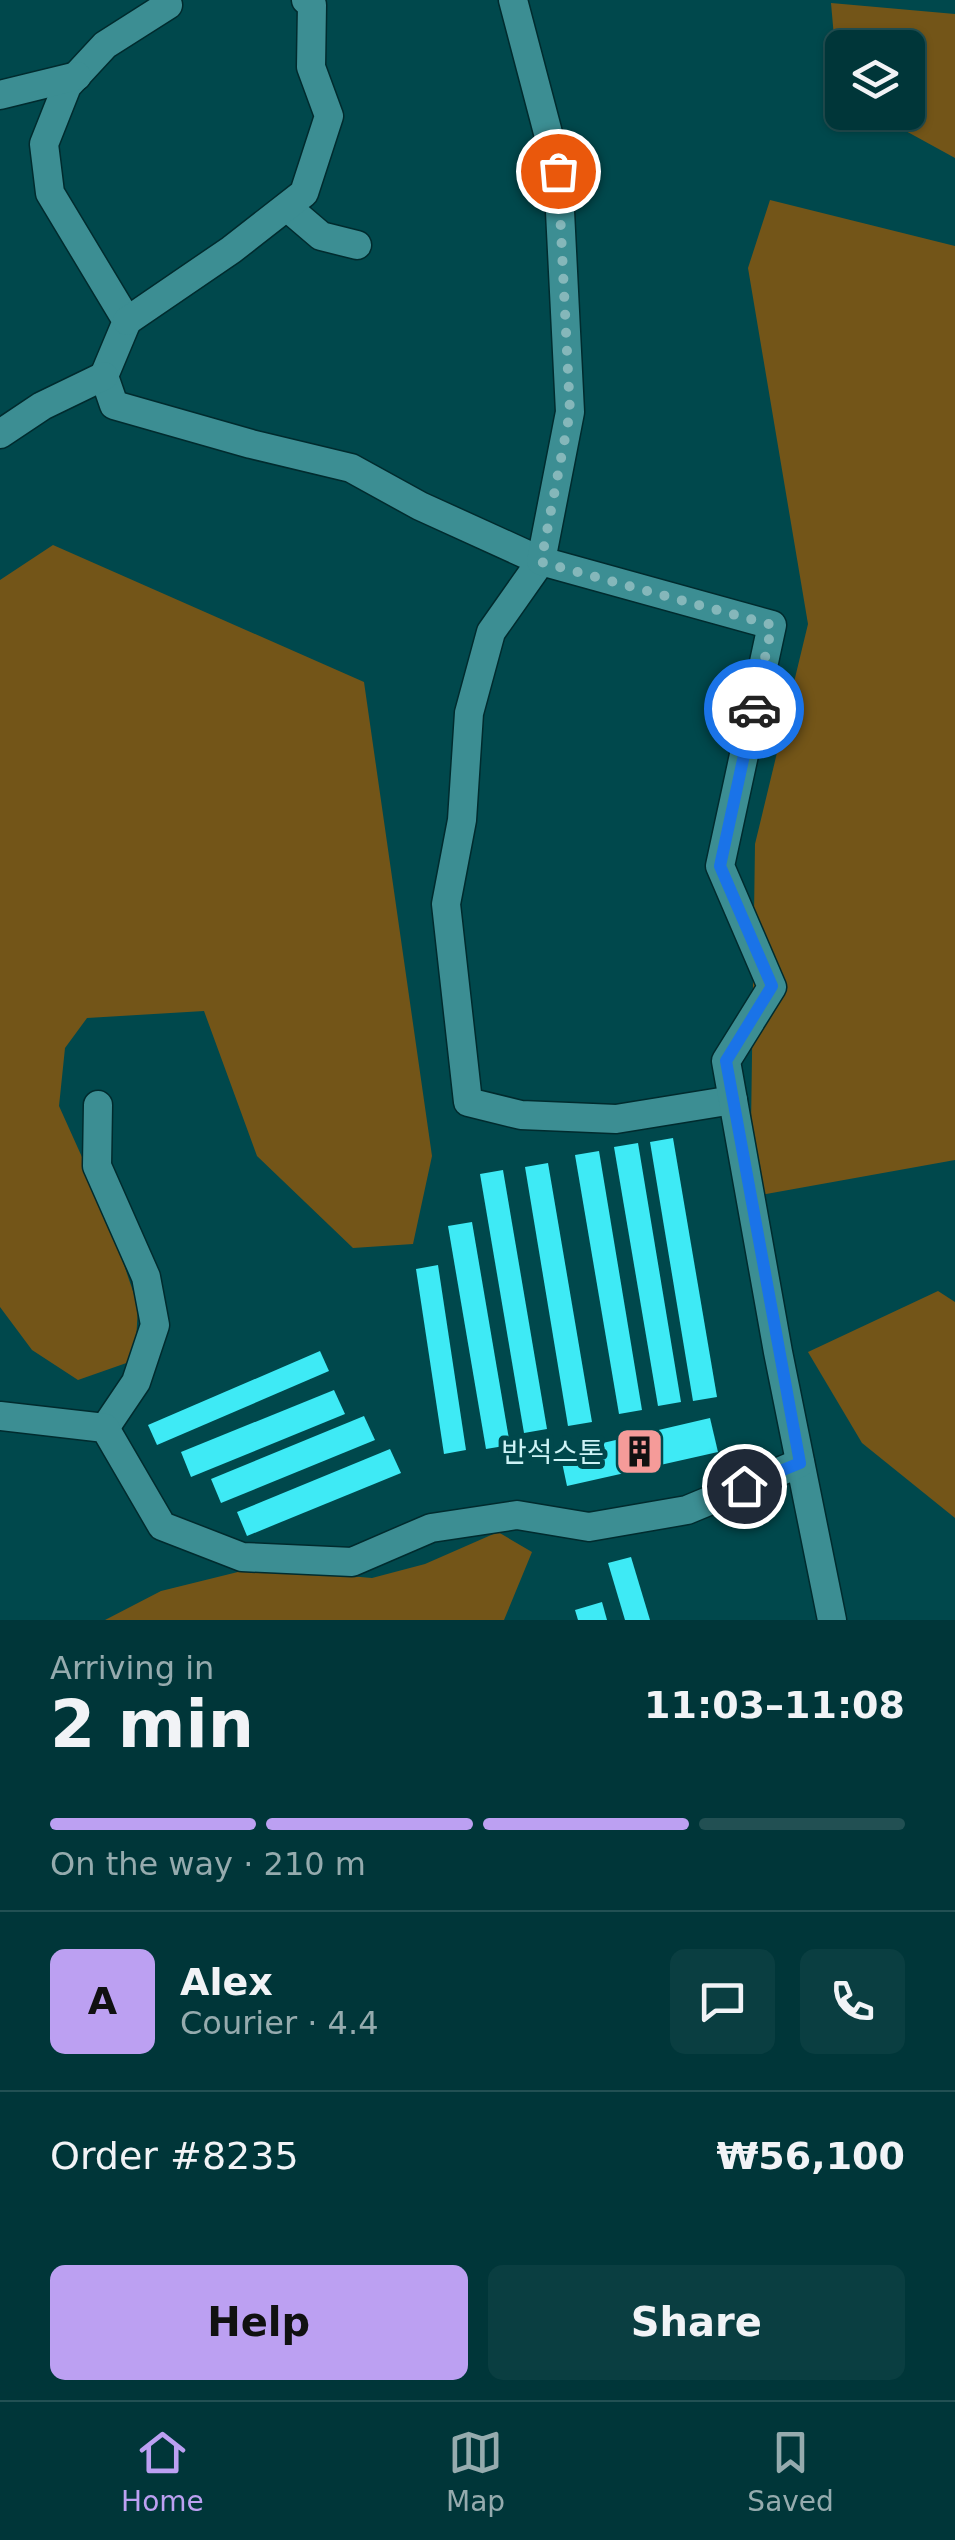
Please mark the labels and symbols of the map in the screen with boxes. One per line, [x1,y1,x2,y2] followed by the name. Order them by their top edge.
[516,129,601,214] pin
[704,659,804,759] courier
[613,1426,665,1478] building icon: 반석스톤
[501,1436,604,1469] place label: 반석스톤
[702,1444,787,1529] pin

